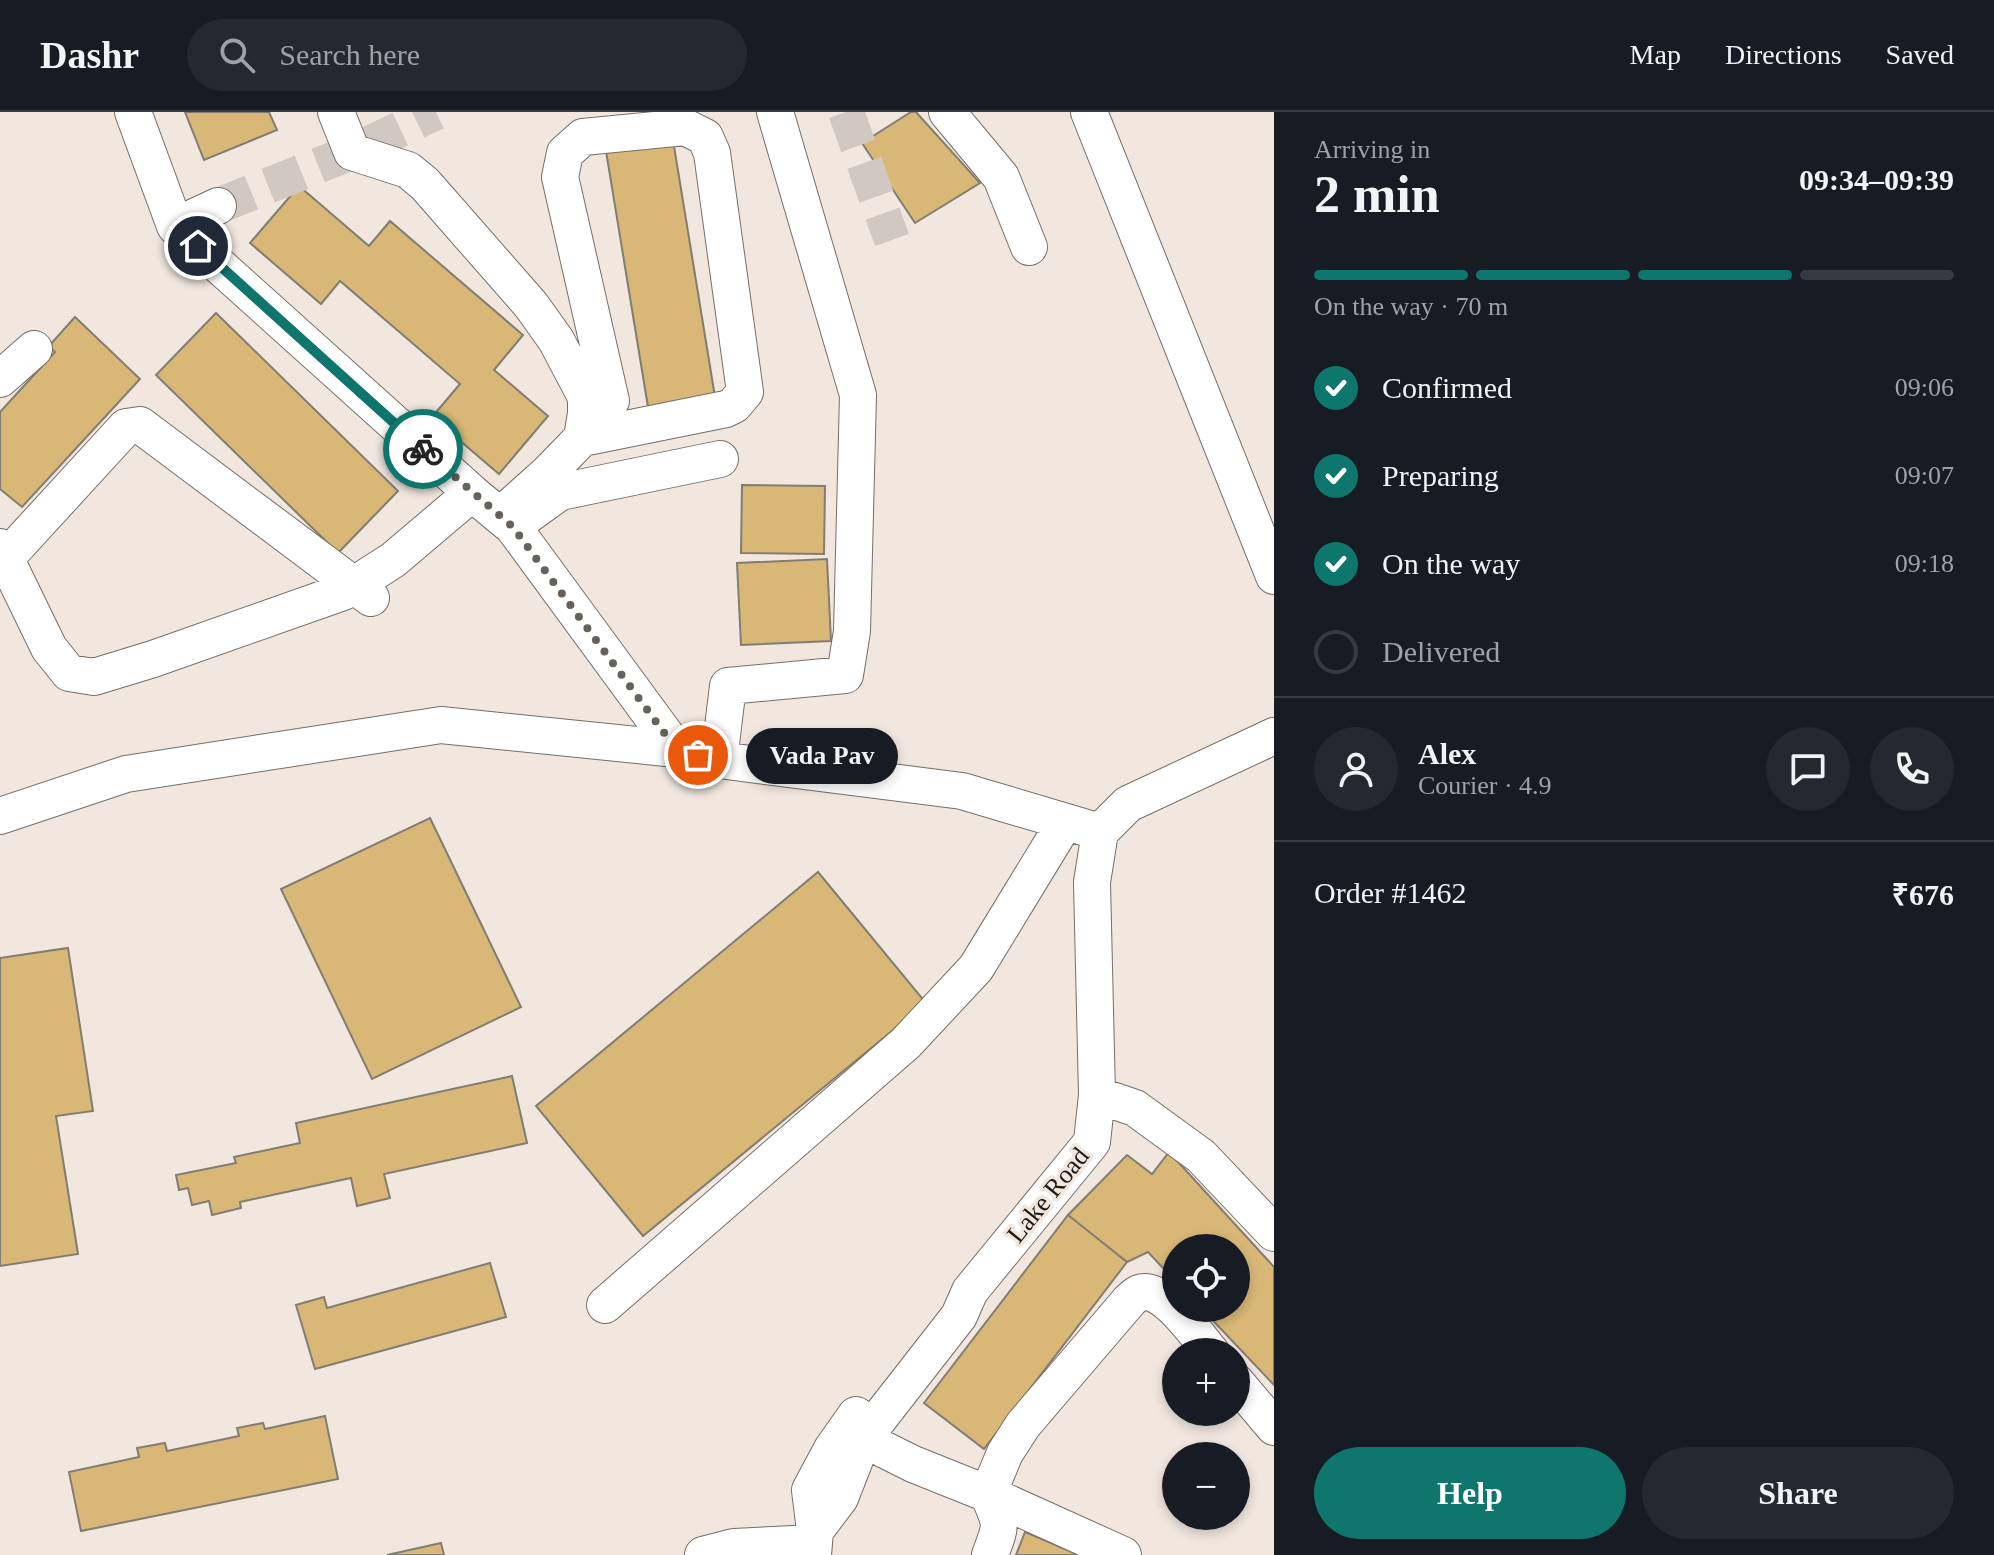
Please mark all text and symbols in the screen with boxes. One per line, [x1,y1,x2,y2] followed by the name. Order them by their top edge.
[187,19,747,91] search box
[215,33,259,77] icon: search
[40,34,139,76] text: Dashr
[279,38,420,71] text: Search here
[1630,39,1681,70] text: Map
[1725,39,1842,70] text: Directions
[1886,39,1954,70] text: Saved
[1314,135,1430,164] text: Arriving in
[1799,163,1954,196] text: 09:34–09:39
[1314,166,1440,223] text: 2 min
[164,212,232,280] pin
[176,224,220,268] icon: home
[1314,292,1508,321] text: On the way · 70 m
[1314,366,1358,410] icon: check
[1382,371,1512,404] text: Confirmed
[1895,373,1954,402] text: 09:06
[383,409,463,489] courier
[401,427,445,471] icon: bike
[1314,454,1358,498] icon: check
[1382,459,1499,492] text: Preparing
[1895,461,1954,490] text: 09:07
[1314,542,1358,586] icon: check
[1382,547,1520,580] text: On the way
[1895,549,1954,578] text: 09:18
[1382,635,1500,668] text: Delivered
[664,721,732,789] pin
[746,727,898,783] callout: Vada Pav
[1314,727,1398,811] button: person
[1766,727,1850,811] button: chat
[1870,727,1954,811] button: phone
[676,733,720,777] icon: bag
[1418,737,1476,770] text: Alex
[769,741,875,770] text: Vada Pav
[1418,771,1552,800] text: Courier · 4.9
[1314,876,1466,909] text: Order #1462
[1892,878,1954,911] text: ₹676
[1001,1142,1095,1248] street label: Lake Road
[1162,1234,1250,1530] map controls
[1162,1234,1250,1322] button: locate
[1162,1338,1250,1426] button: +
[1162,1442,1250,1530] button: −
[1314,1447,1626,1539] button: Help
[1642,1447,1954,1539] button: Share

